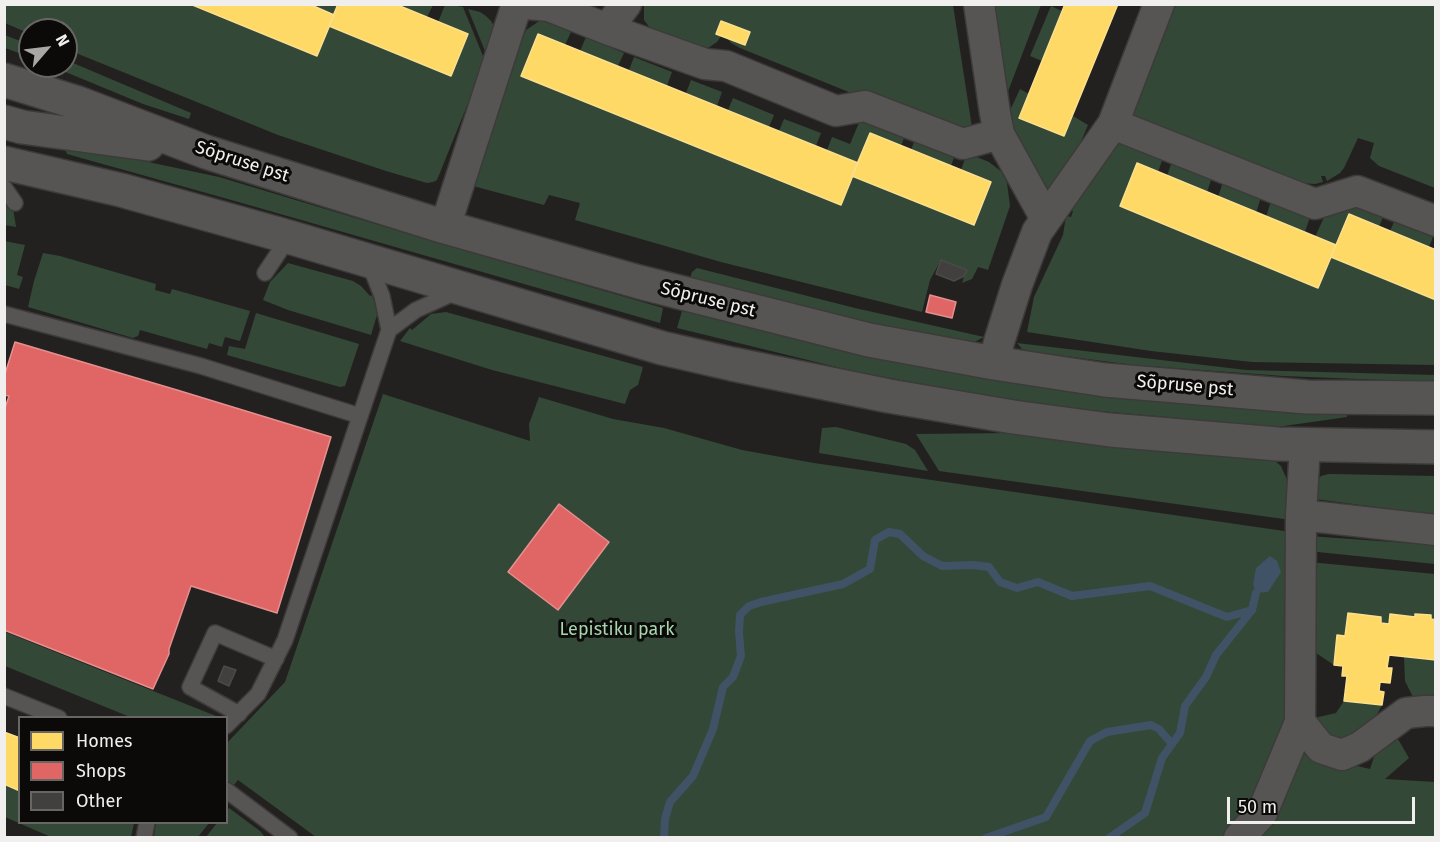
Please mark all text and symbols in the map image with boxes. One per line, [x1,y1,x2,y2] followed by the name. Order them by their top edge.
[18,18,78,78] north arrow
[52,31,73,49] text: N
[193,137,291,187] street label: Sõpruse pst
[658,278,758,322] street label: Sõpruse pst
[1136,371,1234,401] street label: Sõpruse pst
[560,619,674,641] park label: Lepistiku park
[18,716,228,824] legend
[76,730,132,752] text: Homes
[76,760,126,782] text: Shops
[1230,785,1418,823] scale bar
[76,790,122,812] text: Other
[1238,796,1277,818] text: 50 m

